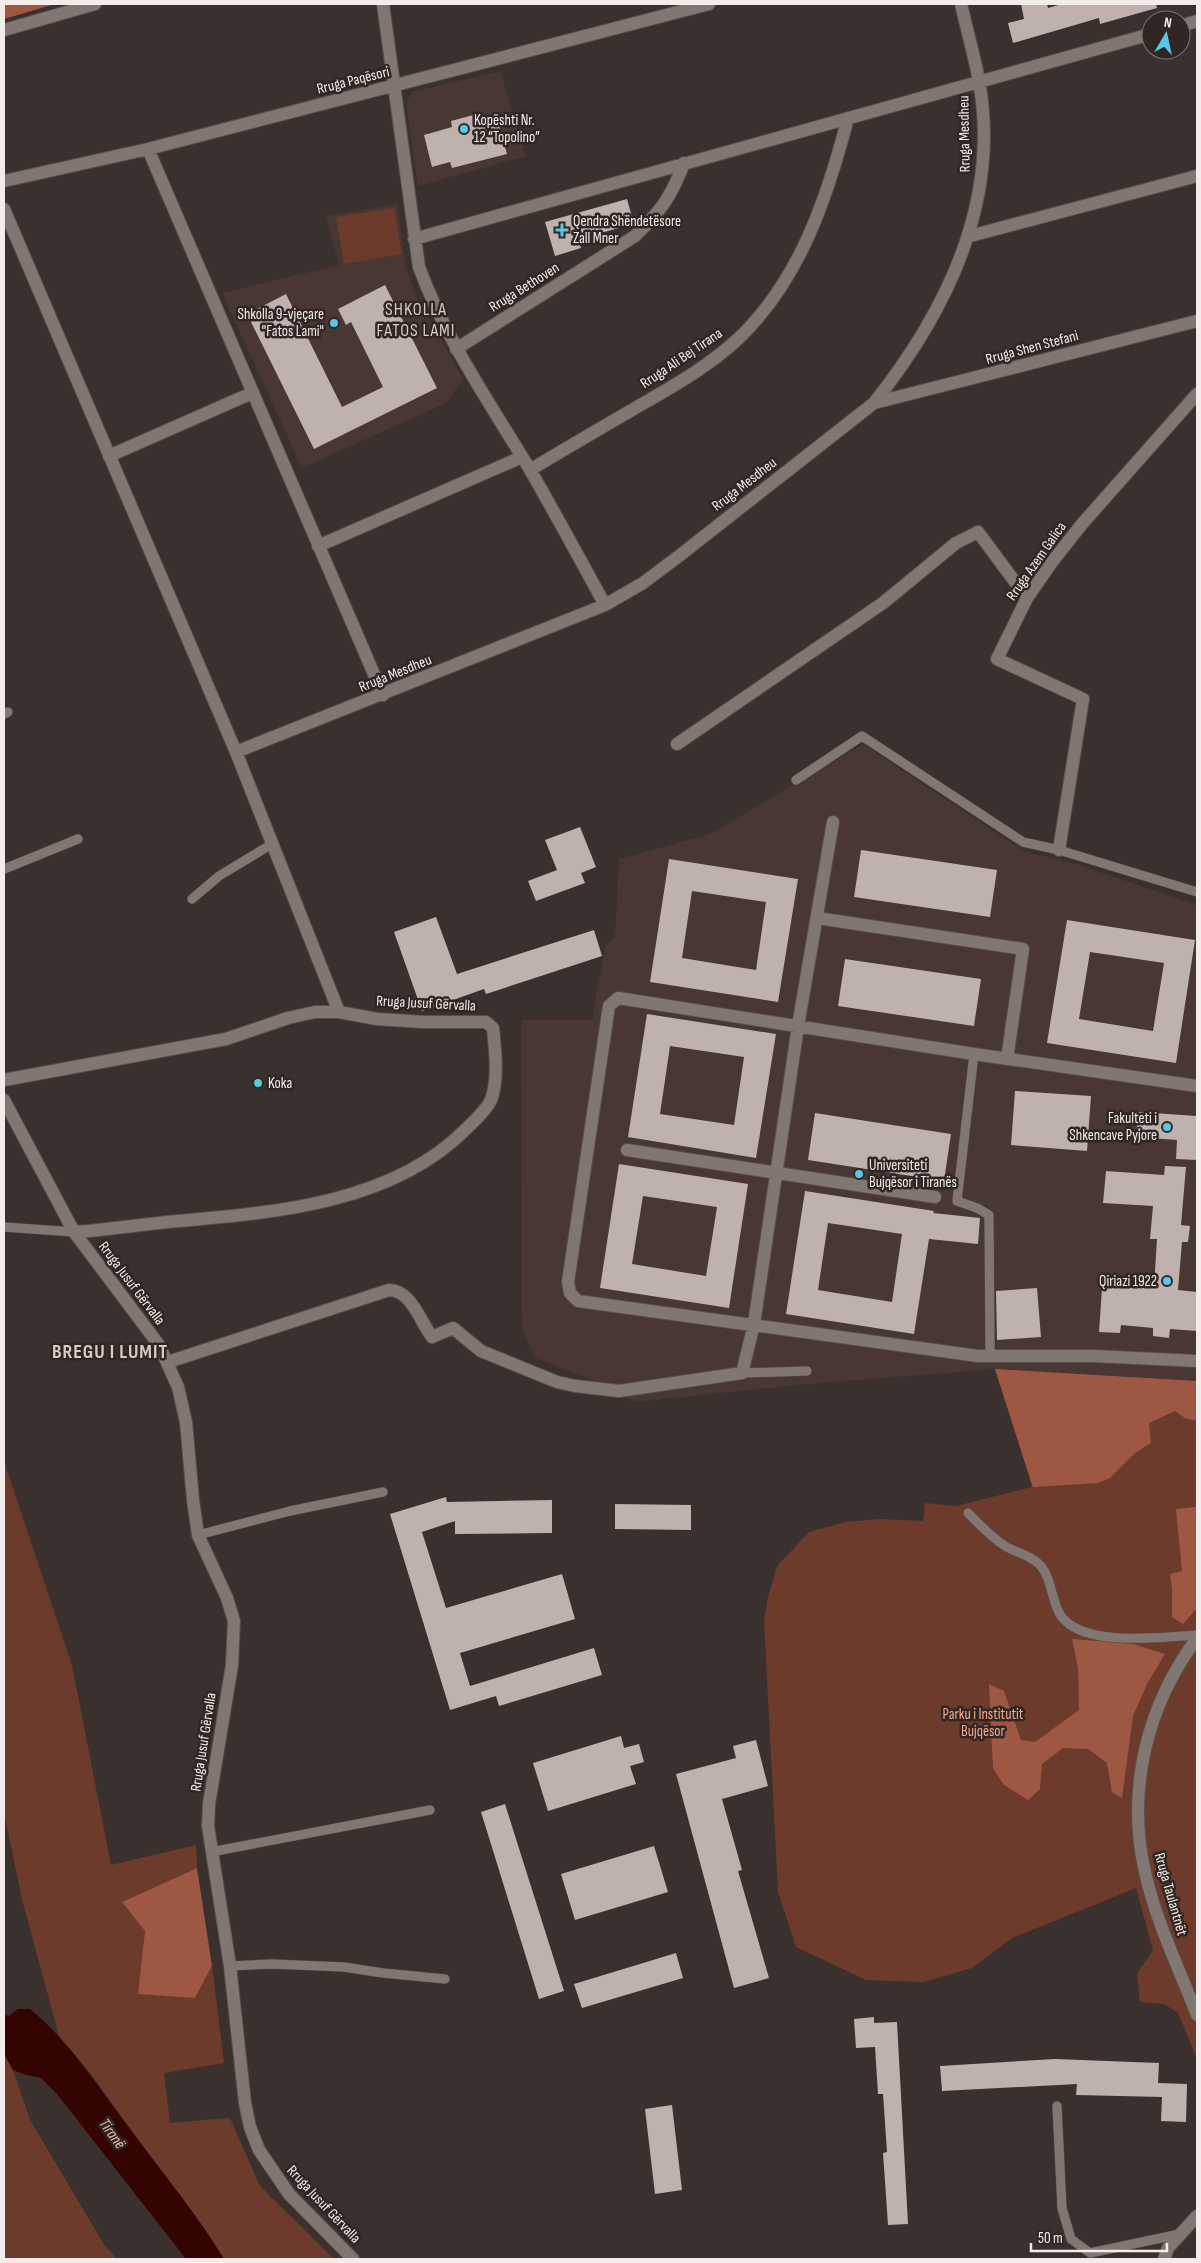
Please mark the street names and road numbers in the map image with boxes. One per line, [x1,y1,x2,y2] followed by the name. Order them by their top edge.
[315,62,392,99] street label: Rruga Paqësori
[954,95,975,173] street label: Rruga Mesdheu
[486,258,563,317] street label: Rruga Bethoven
[637,324,726,393] street label: Rruga Ali Bej Tirana
[984,326,1081,369] street label: Rruga Shen Stefani
[708,453,780,516] street label: Rruga Mesdheu
[1002,518,1071,604] street label: Rruga Azem Galica
[356,650,434,697] street label: Rruga Mesdheu
[376,991,477,1016] street label: Rruga Jusuf Gërvalla
[94,1238,169,1329] street label: Rruga Jusuf Gërvalla
[186,1691,221,1793] street label: Rruga Jusuf Gërvalla
[1150,1851,1192,1938] street label: Rruga Taulantnët
[283,2161,365,2247] street label: Rruga Jusuf Gërvalla

